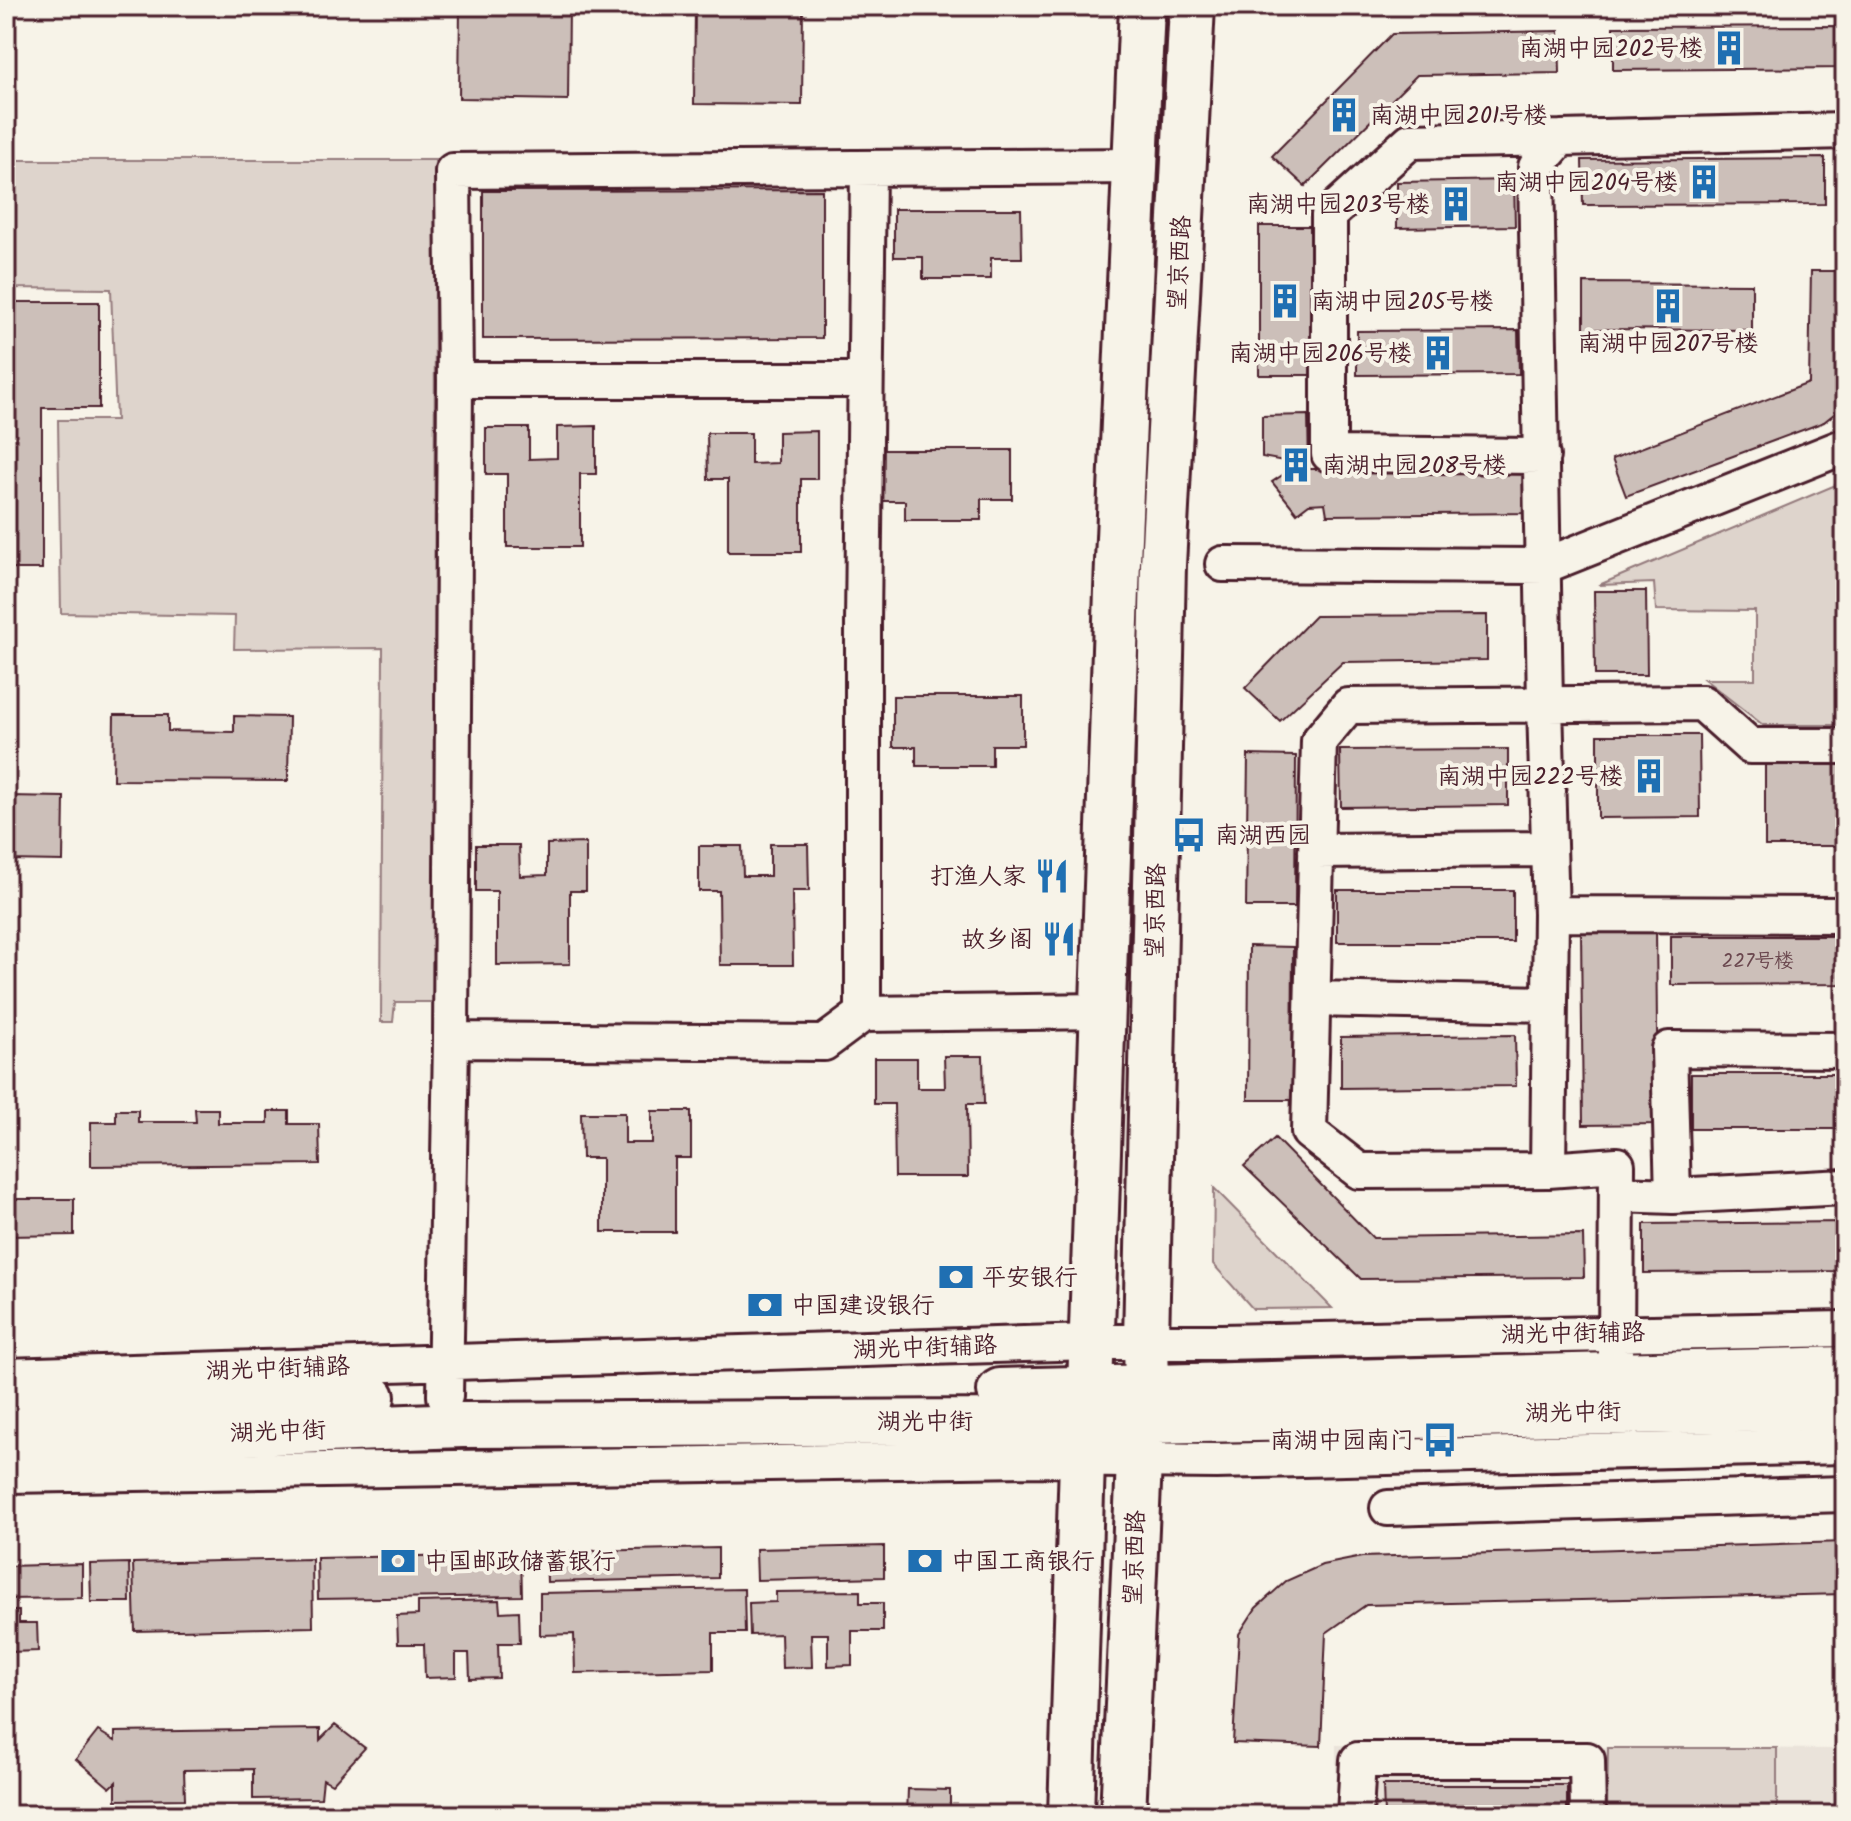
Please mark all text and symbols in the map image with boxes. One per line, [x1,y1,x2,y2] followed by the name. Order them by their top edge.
[1710,29,1748,67] building icon: 南湖中园202号楼
[1519,30,1703,69] place label: 南湖中园202号楼
[1325,96,1363,134] building icon: 南湖中园201号楼
[1370,97,1547,136] place label: 南湖中园201号楼
[1685,163,1723,201] building icon: 南湖中园204号楼
[1495,164,1678,203] place label: 南湖中园204号楼
[1437,185,1475,223] building icon: 南湖中园203号楼
[1246,186,1430,225] place label: 南湖中园203号楼
[1159,214,1202,312] street label: 望京西路
[1266,282,1304,320] building icon: 南湖中园205号楼
[1311,283,1494,322] place label: 南湖中园205号楼
[1649,287,1687,325] building icon: 南湖中园207号楼
[1577,325,1759,364] place label: 南湖中园207号楼
[1419,334,1457,372] building icon: 南湖中园206号楼
[1229,335,1412,374] place label: 南湖中园206号楼
[1277,446,1315,484] building icon: 南湖中园208号楼
[1322,447,1506,486] place label: 南湖中园208号楼
[1630,757,1668,795] building icon: 南湖中园222号楼
[1437,758,1623,797] place label: 南湖中园222号楼
[1170,816,1208,854] bus stop icon: 南湖西园
[1215,817,1311,856] place label: 南湖西园
[1033,857,1071,895] restaurant icon: 打渔人家
[930,858,1026,897] place label: 打渔人家
[1136,863,1177,959] street label: 望京西路
[1040,920,1078,958] restaurant icon: 故乡阁
[961,921,1033,960] place label: 故乡阁
[1722,946,1794,978] house number: 227号楼
[937,1258,975,1296] bank icon: 平安银行
[982,1259,1078,1298] place label: 平安银行
[746,1286,784,1324] bank icon: 中国建设银行
[791,1287,935,1326] place label: 中国建设银行
[1501,1314,1645,1355] street label: 湖光中街辅路
[852,1326,998,1370] street label: 湖光中街辅路
[205,1347,351,1391] street label: 湖光中街辅路
[1525,1393,1621,1434] street label: 湖光中街
[877,1403,973,1442] street label: 湖光中街
[229,1411,327,1454] street label: 湖光中街
[1421,1421,1459,1459] bus stop icon: 南湖中园南门
[1270,1422,1414,1461] place label: 南湖中园南门
[1114,1509,1157,1607] street label: 望京西路
[379,1542,417,1580] bank icon: 中国邮政储蓄银行
[906,1542,944,1580] bank icon: 中国工商银行
[424,1543,616,1582] place label: 中国邮政储蓄银行
[951,1543,1095,1582] place label: 中国工商银行

